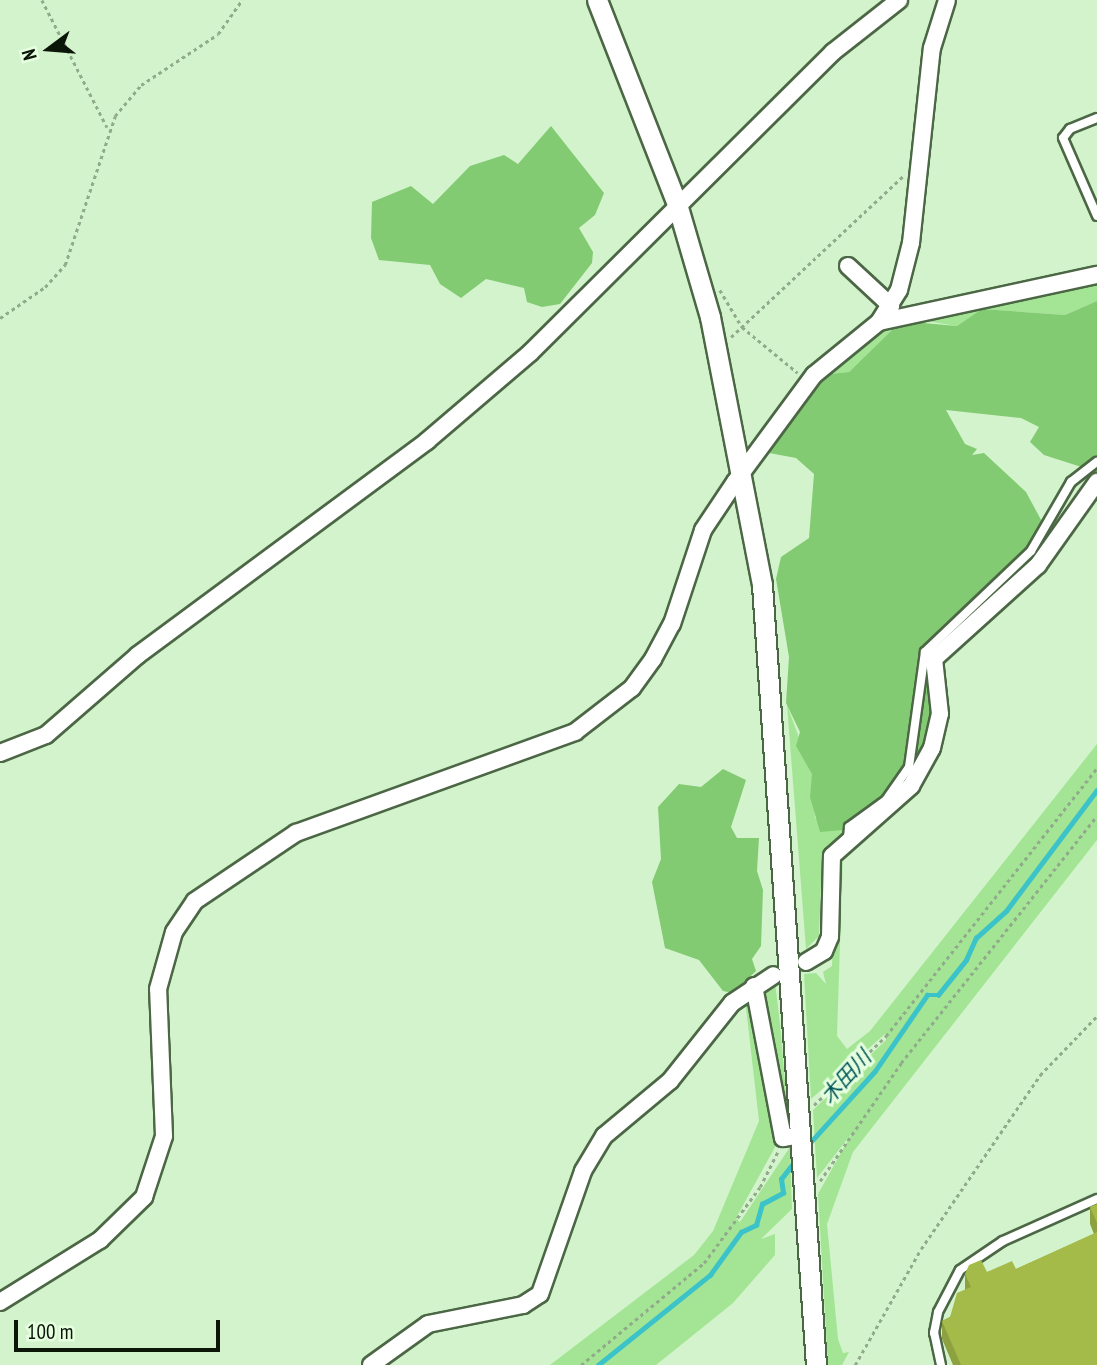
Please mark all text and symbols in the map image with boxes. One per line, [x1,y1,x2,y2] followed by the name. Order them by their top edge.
[14,14,84,84] north arrow
[16,47,42,63] text: N
[816,1045,876,1109] water label: 木田川
[18,1306,224,1350] scale bar
[27,1318,73,1345] text: 100 m

